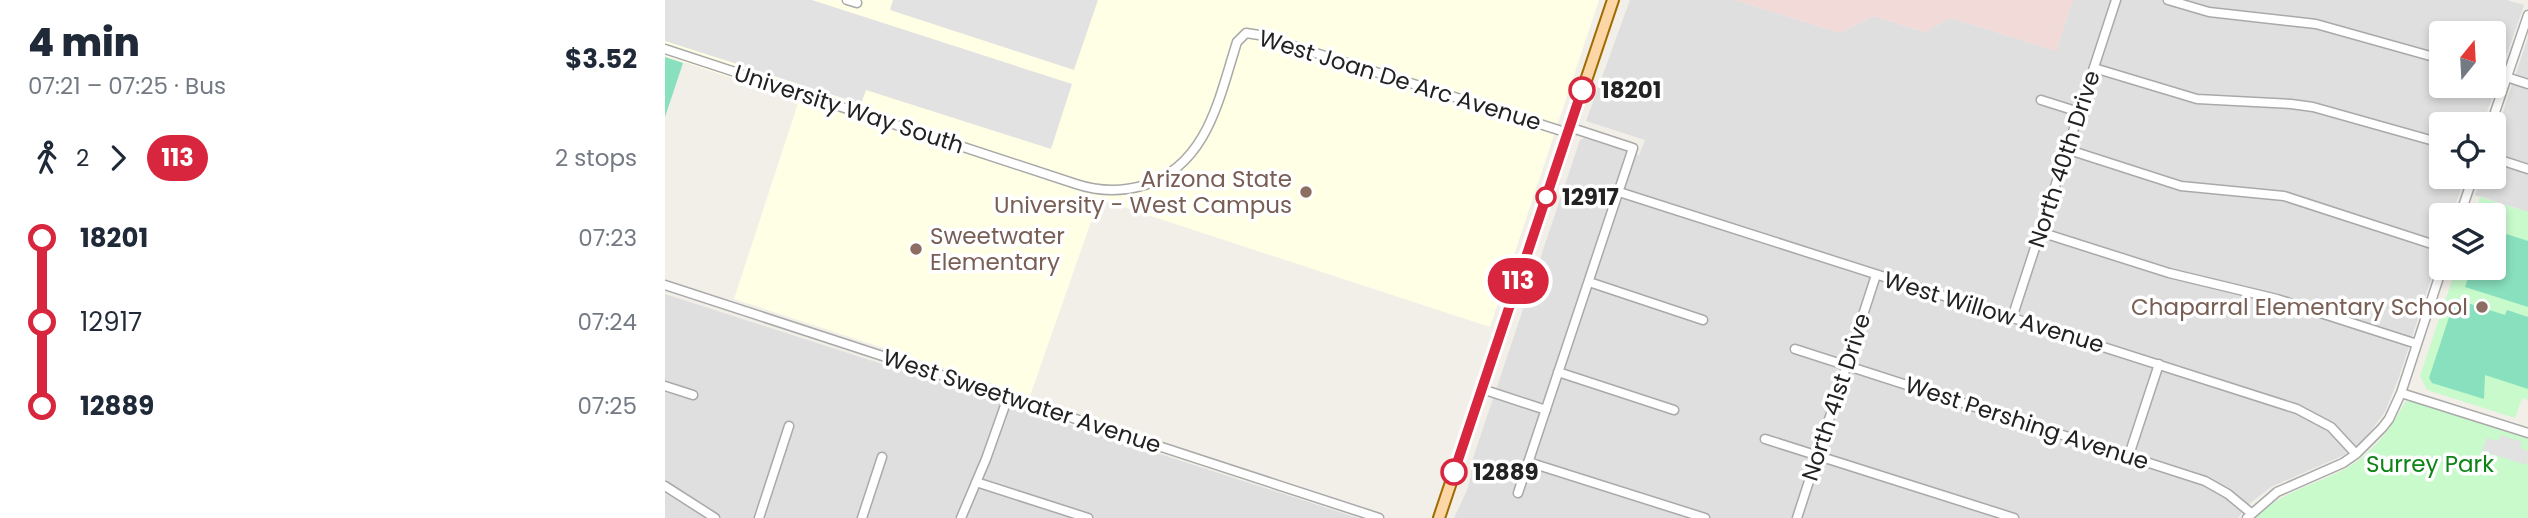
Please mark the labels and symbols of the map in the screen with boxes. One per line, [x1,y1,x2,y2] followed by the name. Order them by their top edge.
[2429,21,2506,98] north arrow
[1255,22,1545,138] street label: West Joan De Arc Avenue
[730,57,968,161] street label: University Way South
[2020,66,2108,252] street label: North 40th Drive
[1601,74,1661,106] place label: 18201
[1569,77,1595,103] marker: 18201
[994,163,1292,221] place label: Arizona State University - West Campus
[1562,181,1619,213] place label: 12917
[1298,184,1314,200] marker: Arizona State University - West Campus
[1536,187,1556,207] marker: 12917
[930,220,1065,278] place label: Sweetwater Elementary
[908,241,924,257] marker: Sweetwater Elementary
[1478,258,1558,304] line badge: 113
[1880,263,2108,361] street label: West Willow Avenue
[2131,291,2468,323] place label: Chaparral Elementary School
[2474,299,2490,315] marker: Chaparral Elementary School
[1794,309,1878,485] street label: North 41st Drive
[879,341,1165,461] street label: West Sweetwater Avenue
[1901,368,2153,478] street label: West Pershing Avenue
[2366,448,2494,480] park label: Surrey Park
[1473,456,1539,488] place label: 12889
[1441,459,1467,485] marker: 12889

